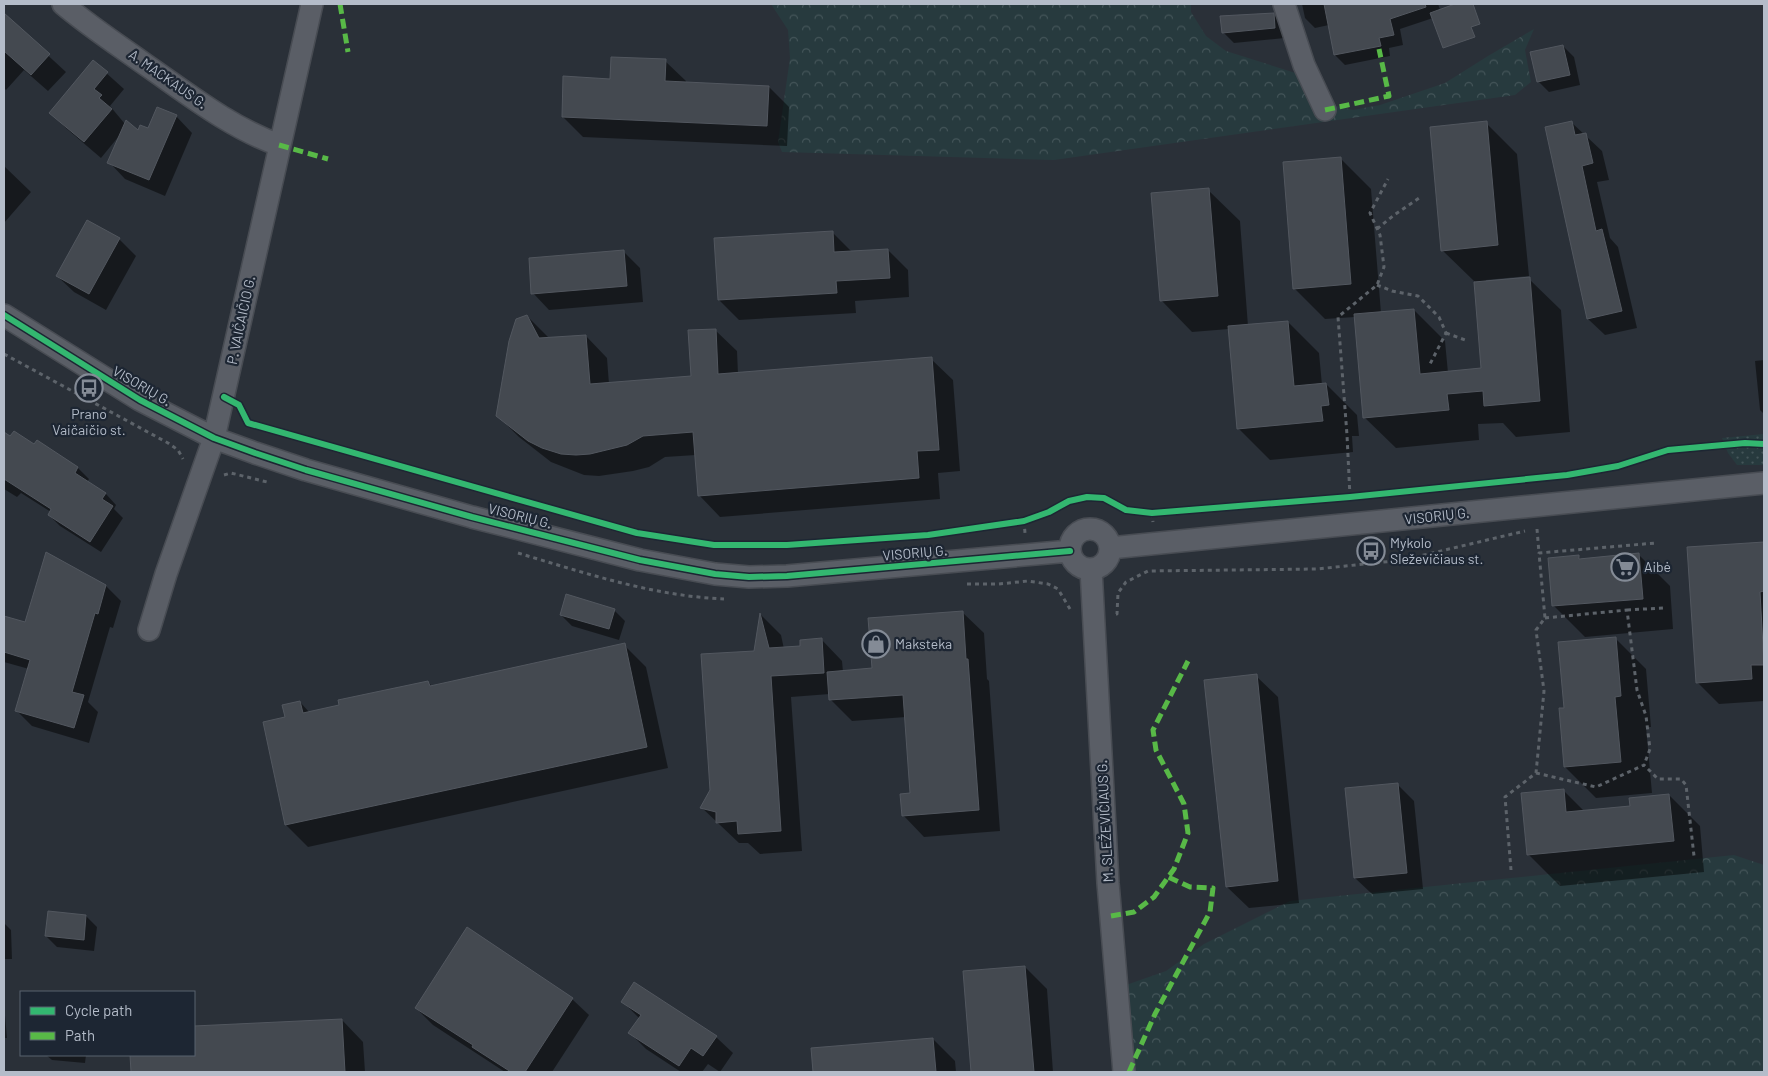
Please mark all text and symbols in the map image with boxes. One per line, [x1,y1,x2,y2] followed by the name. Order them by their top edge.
[126,45,211,112] street label: A. MACKAUS G.
[223,274,258,366] street label: P. VAIČAIČIO G.
[110,362,175,409] street label: VISORIŲ G.
[74,373,104,403] bus stop icon: Prano Vaičaičio st.
[52,405,126,438] place label: Prano Vaičaičio st.
[486,499,554,532] street label: VISORIŲ G.
[1404,504,1470,527] street label: VISORIŲ G.
[1390,534,1483,567] place label: Mykolo Sleževičiaus st.
[1356,536,1386,566] bus stop icon: Mykolo Sleževičiaus st.
[882,541,948,564] street label: VISORIŲ G.
[1610,552,1640,582] supermarket icon: Aibė
[1644,558,1671,575] place label: Aibė
[861,629,891,659] shop icon: Maksteka
[895,635,952,652] place label: Maksteka
[1093,759,1116,883] street label: M. SLEŽEVIČIAUS G.
[20,991,195,1056] legend
[65,1001,132,1019] text: Cycle path
[65,1026,95,1044] text: Path

